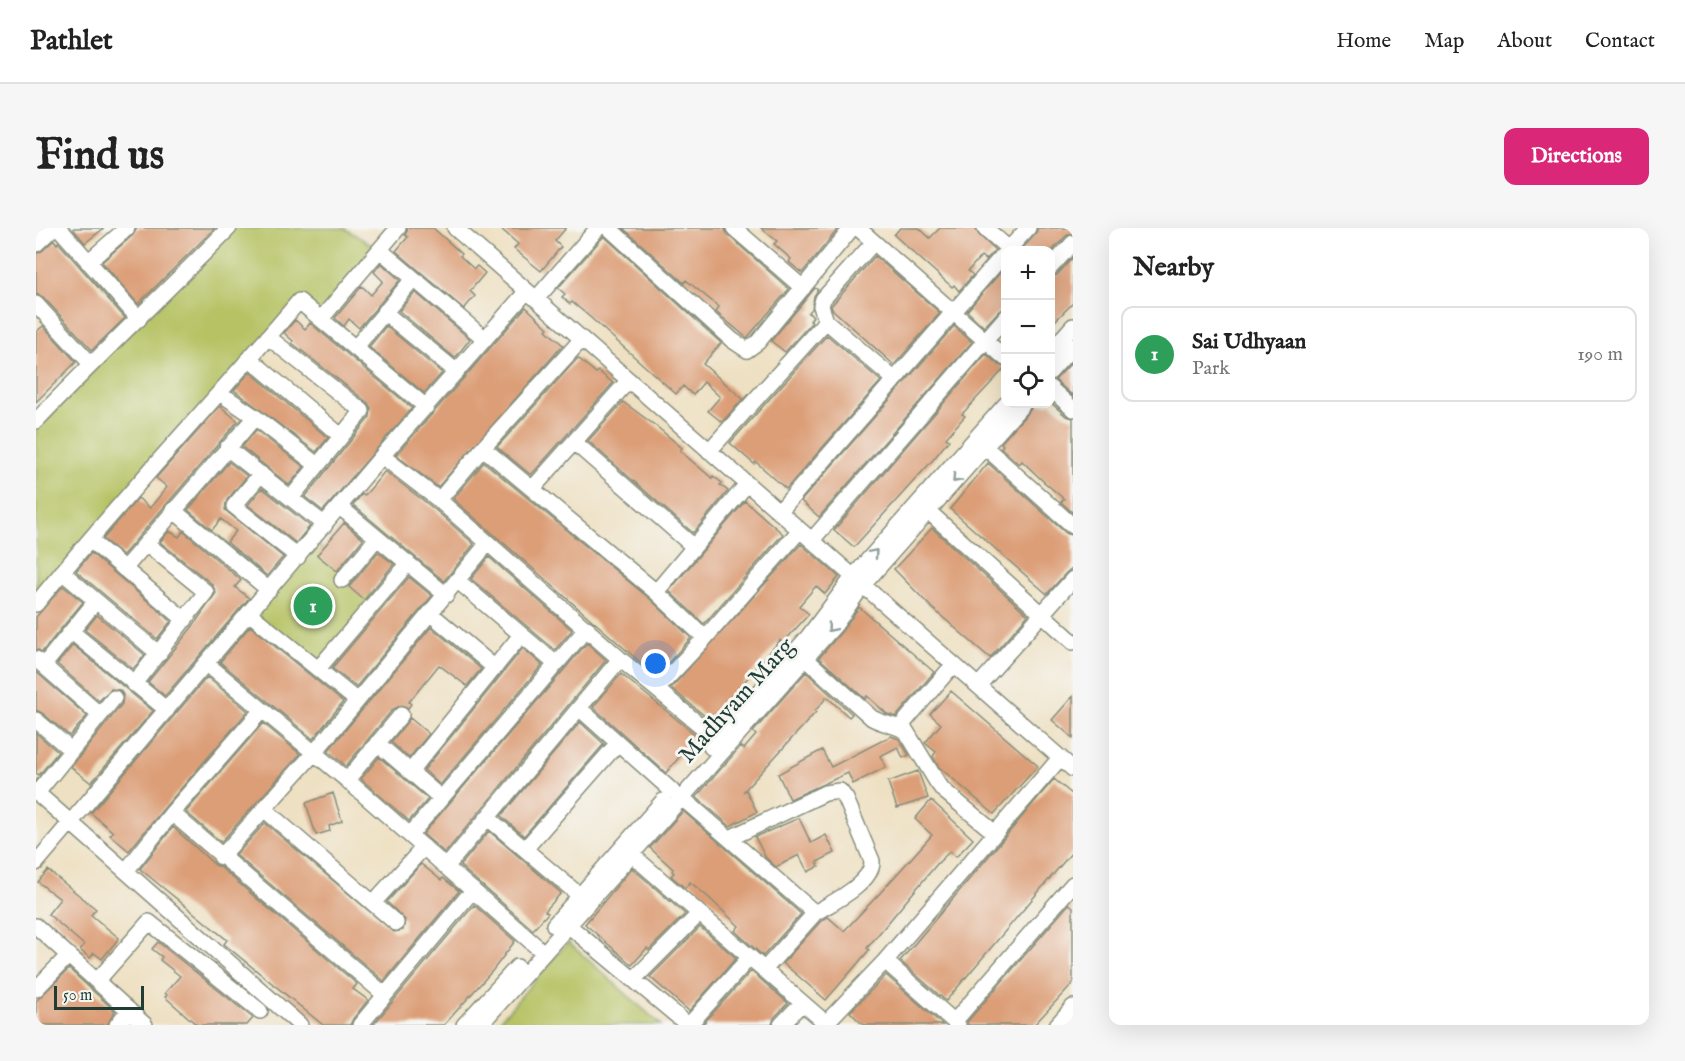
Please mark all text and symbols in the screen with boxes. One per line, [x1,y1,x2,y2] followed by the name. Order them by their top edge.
[30,24,113,59] text: Pathlet
[1336,28,1391,55] text: Home
[1424,28,1464,55] text: Map
[1497,28,1552,55] text: About
[1585,28,1655,55] text: Contact
[1504,128,1649,185] button: Directions
[36,130,164,183] text: Find us
[1001,246,1055,408] map controls
[1001,246,1055,300] button: +
[1133,251,1214,284] text: Nearby
[1001,300,1055,354] button: −
[1192,328,1306,356] text: Sai Udhyaan
[1151,342,1158,367] text: 1
[1577,342,1623,367] text: 190 m
[1001,354,1055,408] button: locate
[1192,356,1230,381] text: Park
[952,472,963,483] one-way arrow
[867,549,878,560] one-way arrow
[294,584,332,628] pin: 1
[828,621,839,632] one-way arrow
[672,631,802,770] street label: Madhyam Marg
[641,649,670,678] your location
[54,983,144,1010] scale bar
[63,986,92,1006] text: 50 m

